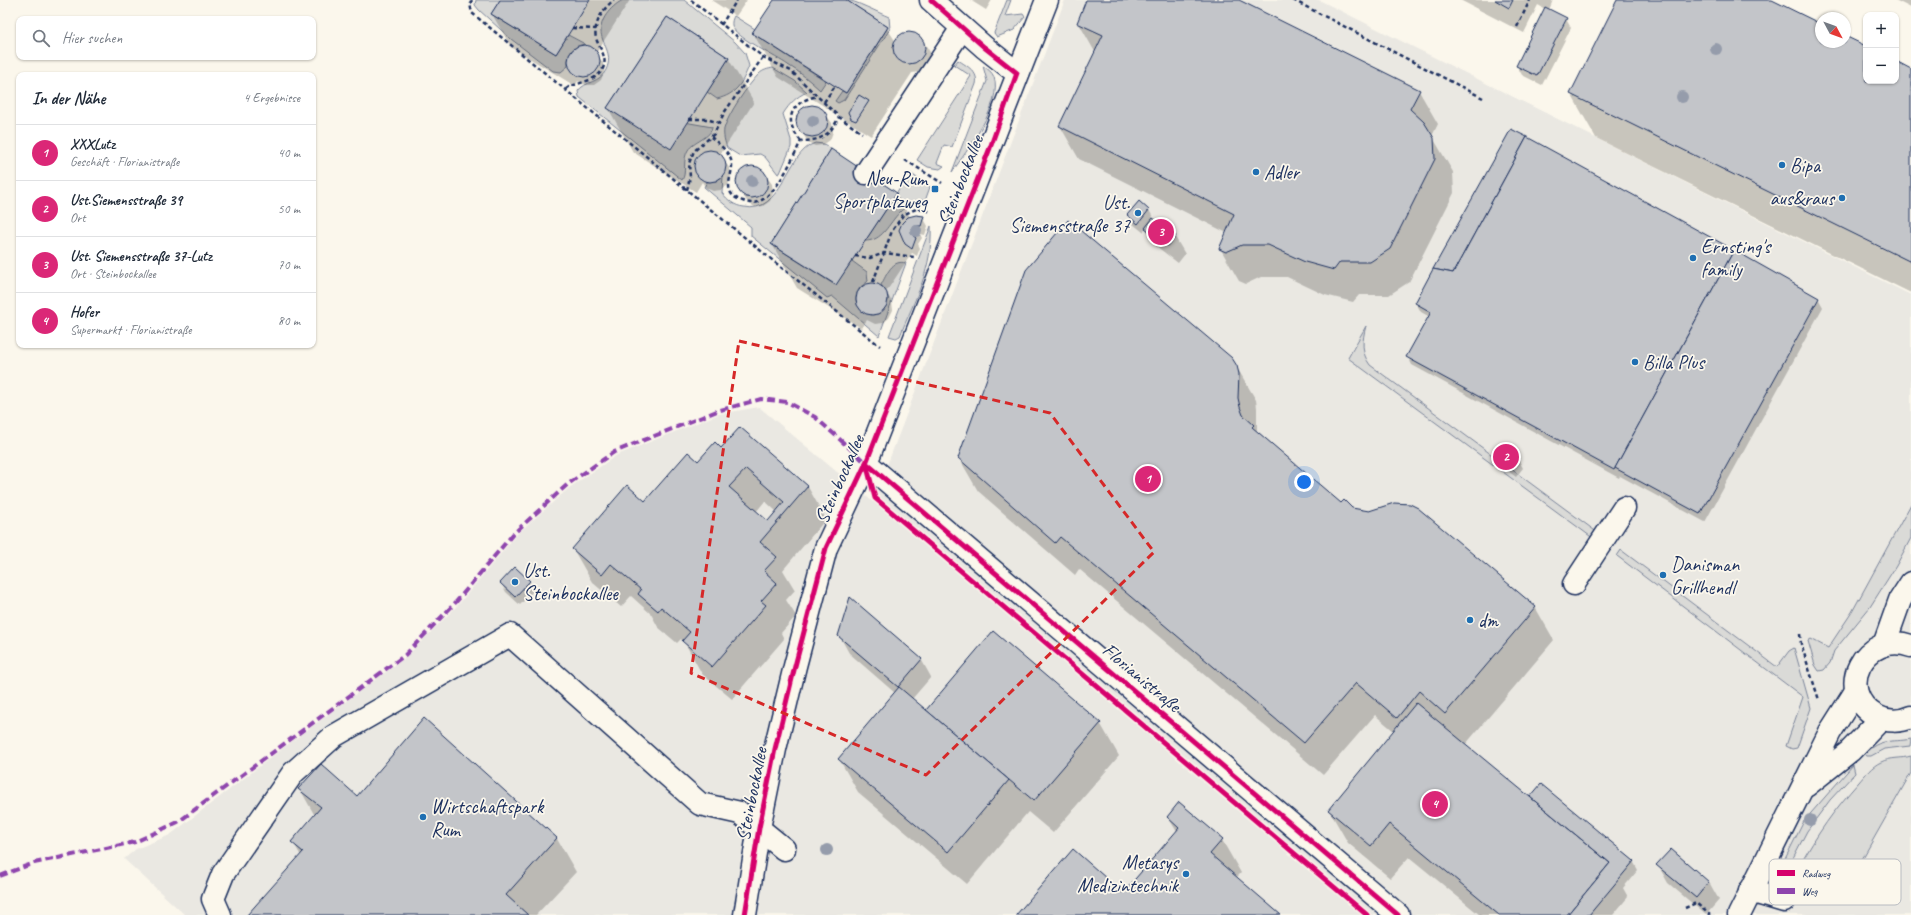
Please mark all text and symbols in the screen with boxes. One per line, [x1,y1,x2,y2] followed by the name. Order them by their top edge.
[1815,12,1851,48] north arrow
[1863,12,1899,84] map controls
[1863,12,1899,48] button: +
[16,16,316,60] search box
[30,27,52,49] icon: search
[62,29,122,48] text: Hier suchen
[1863,48,1899,84] button: −
[32,88,105,109] text: In der Nähe
[244,90,300,106] text: 4 Ergebnisse
[932,130,990,229] street label: Steinbockallee
[70,135,115,154] text: XXXLutz
[42,145,48,161] text: 1
[278,145,300,161] text: 40 m
[1790,153,1822,178] place label: Bipa
[70,154,179,170] text: Geschäft · Florianistraße
[1264,160,1301,185] place label: Adler
[1777,160,1787,170] marker: Bipa
[833,166,929,214] place label: Neu-Rum Sportplatzweg
[1251,167,1261,177] marker: Adler
[930,184,940,194] marker: Neu-Rum Sportplatzweg
[1770,186,1836,211] place label: aus&raus
[1009,190,1131,238] place label: Ust. Siemensstraße 37
[70,191,182,210] text: Ust.Siemensstraße 39
[1837,193,1847,203] marker: aus&raus
[42,201,48,217] text: 2
[278,201,300,217] text: 50 m
[1133,208,1143,218] marker: Ust. Siemensstraße 37
[70,210,85,226] text: Ort
[1148,217,1174,247] pin: 3
[1701,234,1772,282] place label: Ernsting's family
[70,247,212,266] text: Ust. Siemensstraße 37-Lutz
[1688,253,1698,263] marker: Ernsting's family
[42,257,48,273] text: 3
[278,257,300,273] text: 70 m
[70,266,156,282] text: Ort · Steinbockallee
[70,303,99,322] text: Hofer
[42,313,48,329] text: 4
[278,313,300,329] text: 80 m
[70,322,191,338] text: Supermarkt · Florianistraße
[1643,350,1706,375] place label: Billa Plus
[1630,357,1640,367] marker: Billa Plus
[809,430,871,528] street label: Steinbockallee
[1493,442,1519,472] pin: 2
[1135,464,1161,494] pin: 1
[1294,472,1314,492] your location
[1671,552,1740,600] place label: Danisman Grillhendl
[523,558,619,606] place label: Ust. Steinbockallee
[1658,570,1668,580] marker: Danisman Grillhendl
[510,577,520,587] marker: Ust. Steinbockallee
[1478,608,1500,633] place label: dm
[1465,615,1475,625] marker: dm
[1097,637,1187,718] street label: Florianistraße
[730,744,773,843] street label: Steinbockallee
[1422,789,1448,819] pin: 4
[431,794,545,842] place label: Wirtschaftspark Rum
[418,812,428,822] marker: Wirtschaftspark Rum
[1077,850,1180,898] place label: Metasys Medizintechnik
[1769,859,1901,905] legend
[1802,866,1831,880] text: Radweg
[1181,869,1191,879] marker: Metasys Medizintechnik
[1802,884,1819,898] text: Weg

